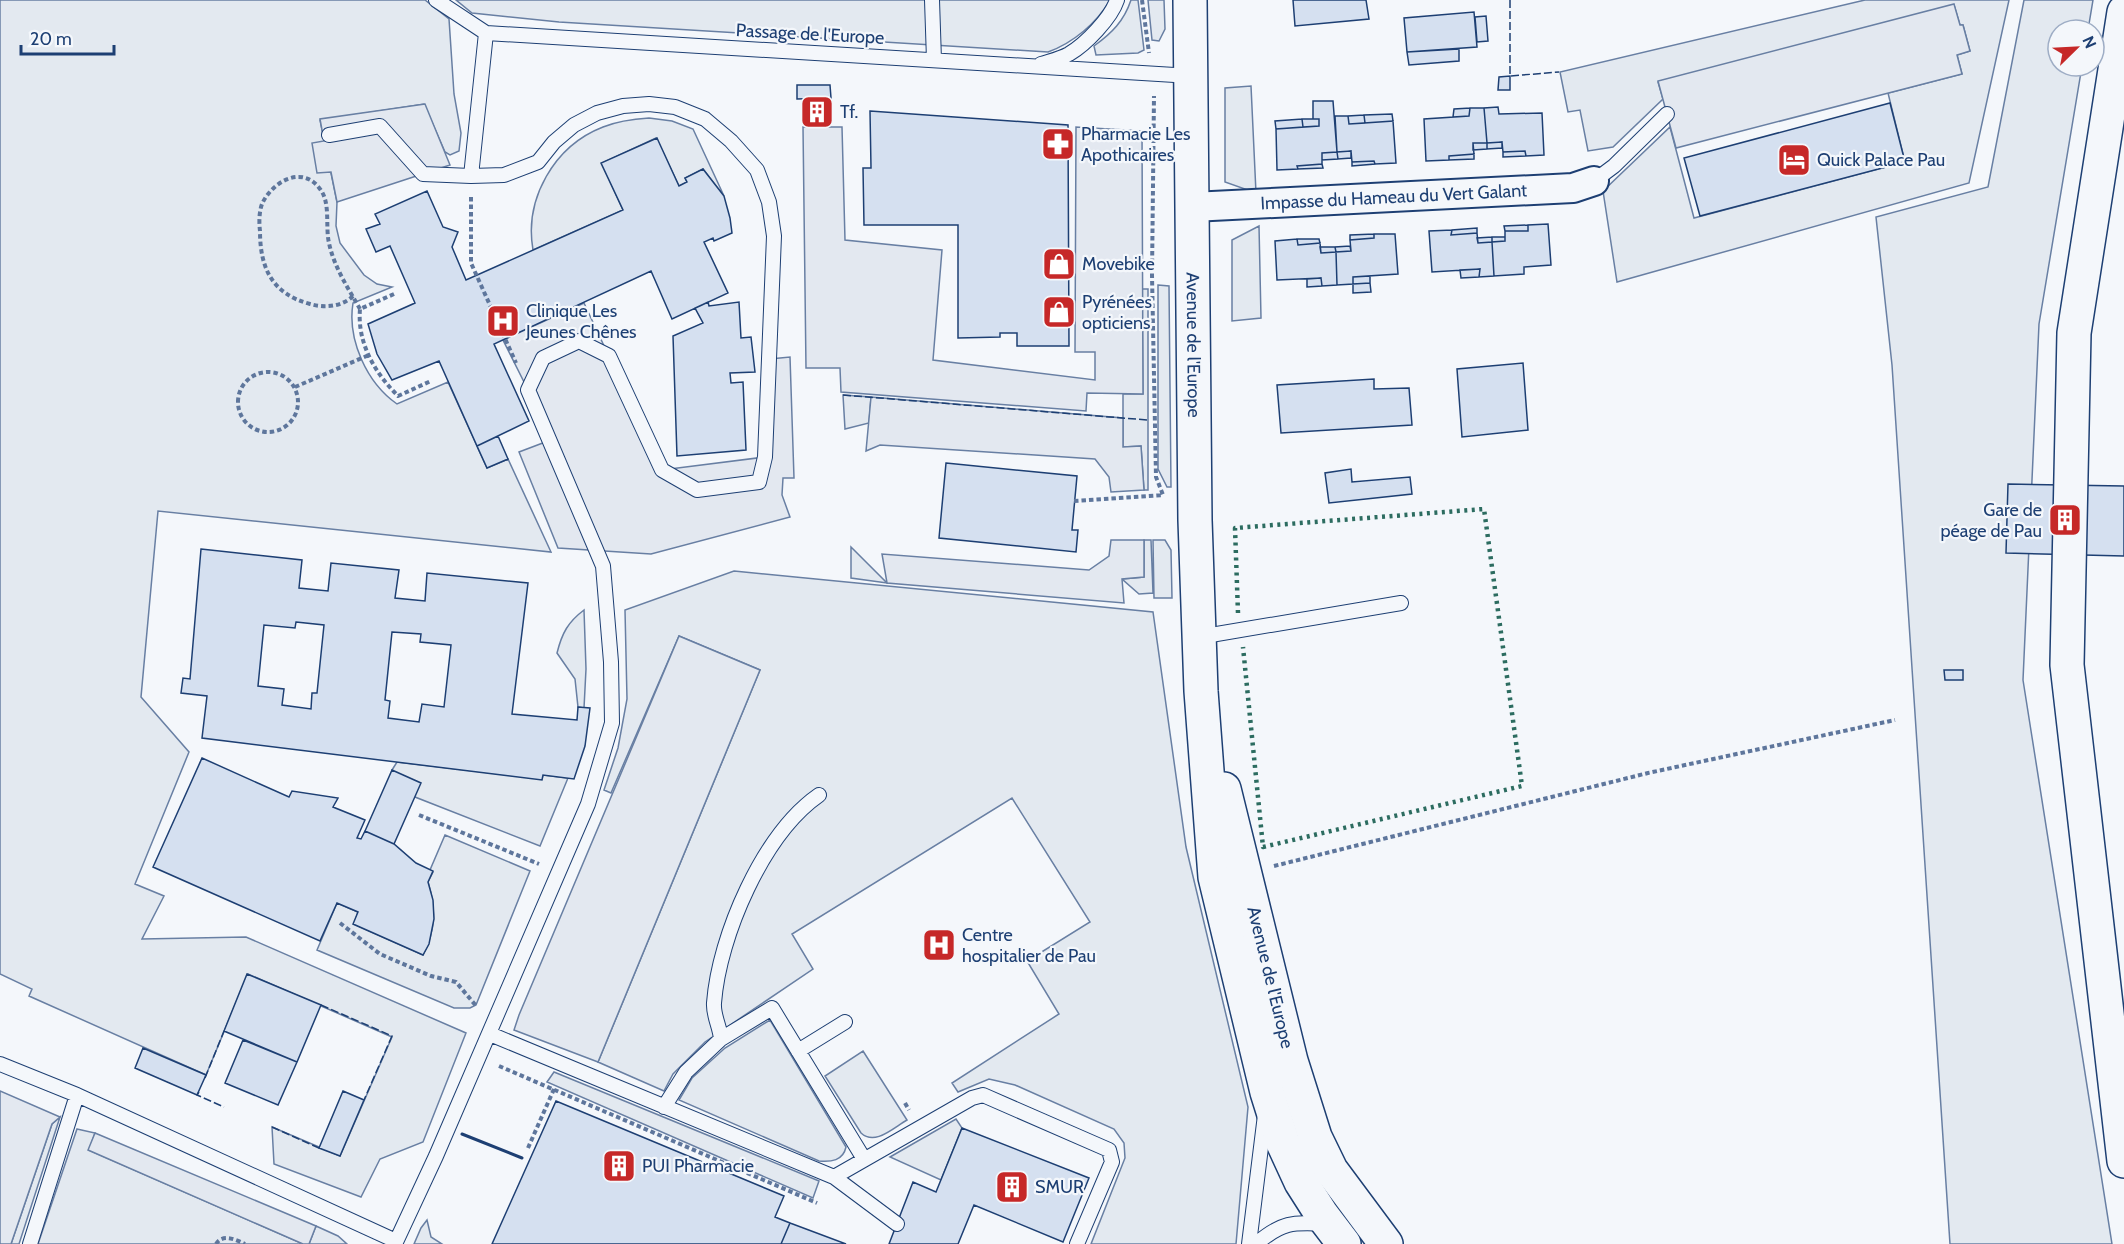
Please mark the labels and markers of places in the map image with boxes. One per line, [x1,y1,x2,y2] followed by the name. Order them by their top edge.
[799,94,835,130] building icon: Tf.
[840,101,858,123] place label: Tf.
[1081,123,1190,166] place label: Pharmacie Les Apothicaires
[1040,126,1076,162] pharmacy icon: Pharmacie Les Apothicaires
[1776,142,1812,178] hotel icon: Quick Palace Pau
[1817,149,1945,171] place label: Quick Palace Pau
[1041,246,1077,282] shop icon: Movebike
[1082,253,1155,275] place label: Movebike
[1082,291,1152,334] place label: Pyrénées opticiens
[1041,294,1077,330] shop icon: Pyrénées opticiens
[525,300,637,343] place label: Clinique Les Jeunes Chênes
[485,303,521,339] hospital icon: Clinique Les Jeunes Chênes
[1941,499,2042,542] place label: Gare de péage de Pau
[2047,502,2083,538] building icon: Gare de péage de Pau
[962,924,1096,967] place label: Centre hospitalier de Pau
[921,927,957,963] hospital icon: Centre hospitalier de Pau
[601,1148,637,1184] building icon: PUI Pharmacie
[642,1155,754,1177] place label: PUI Pharmacie
[994,1169,1030,1205] building icon: SMUR
[1035,1176,1084,1198] place label: SMUR

